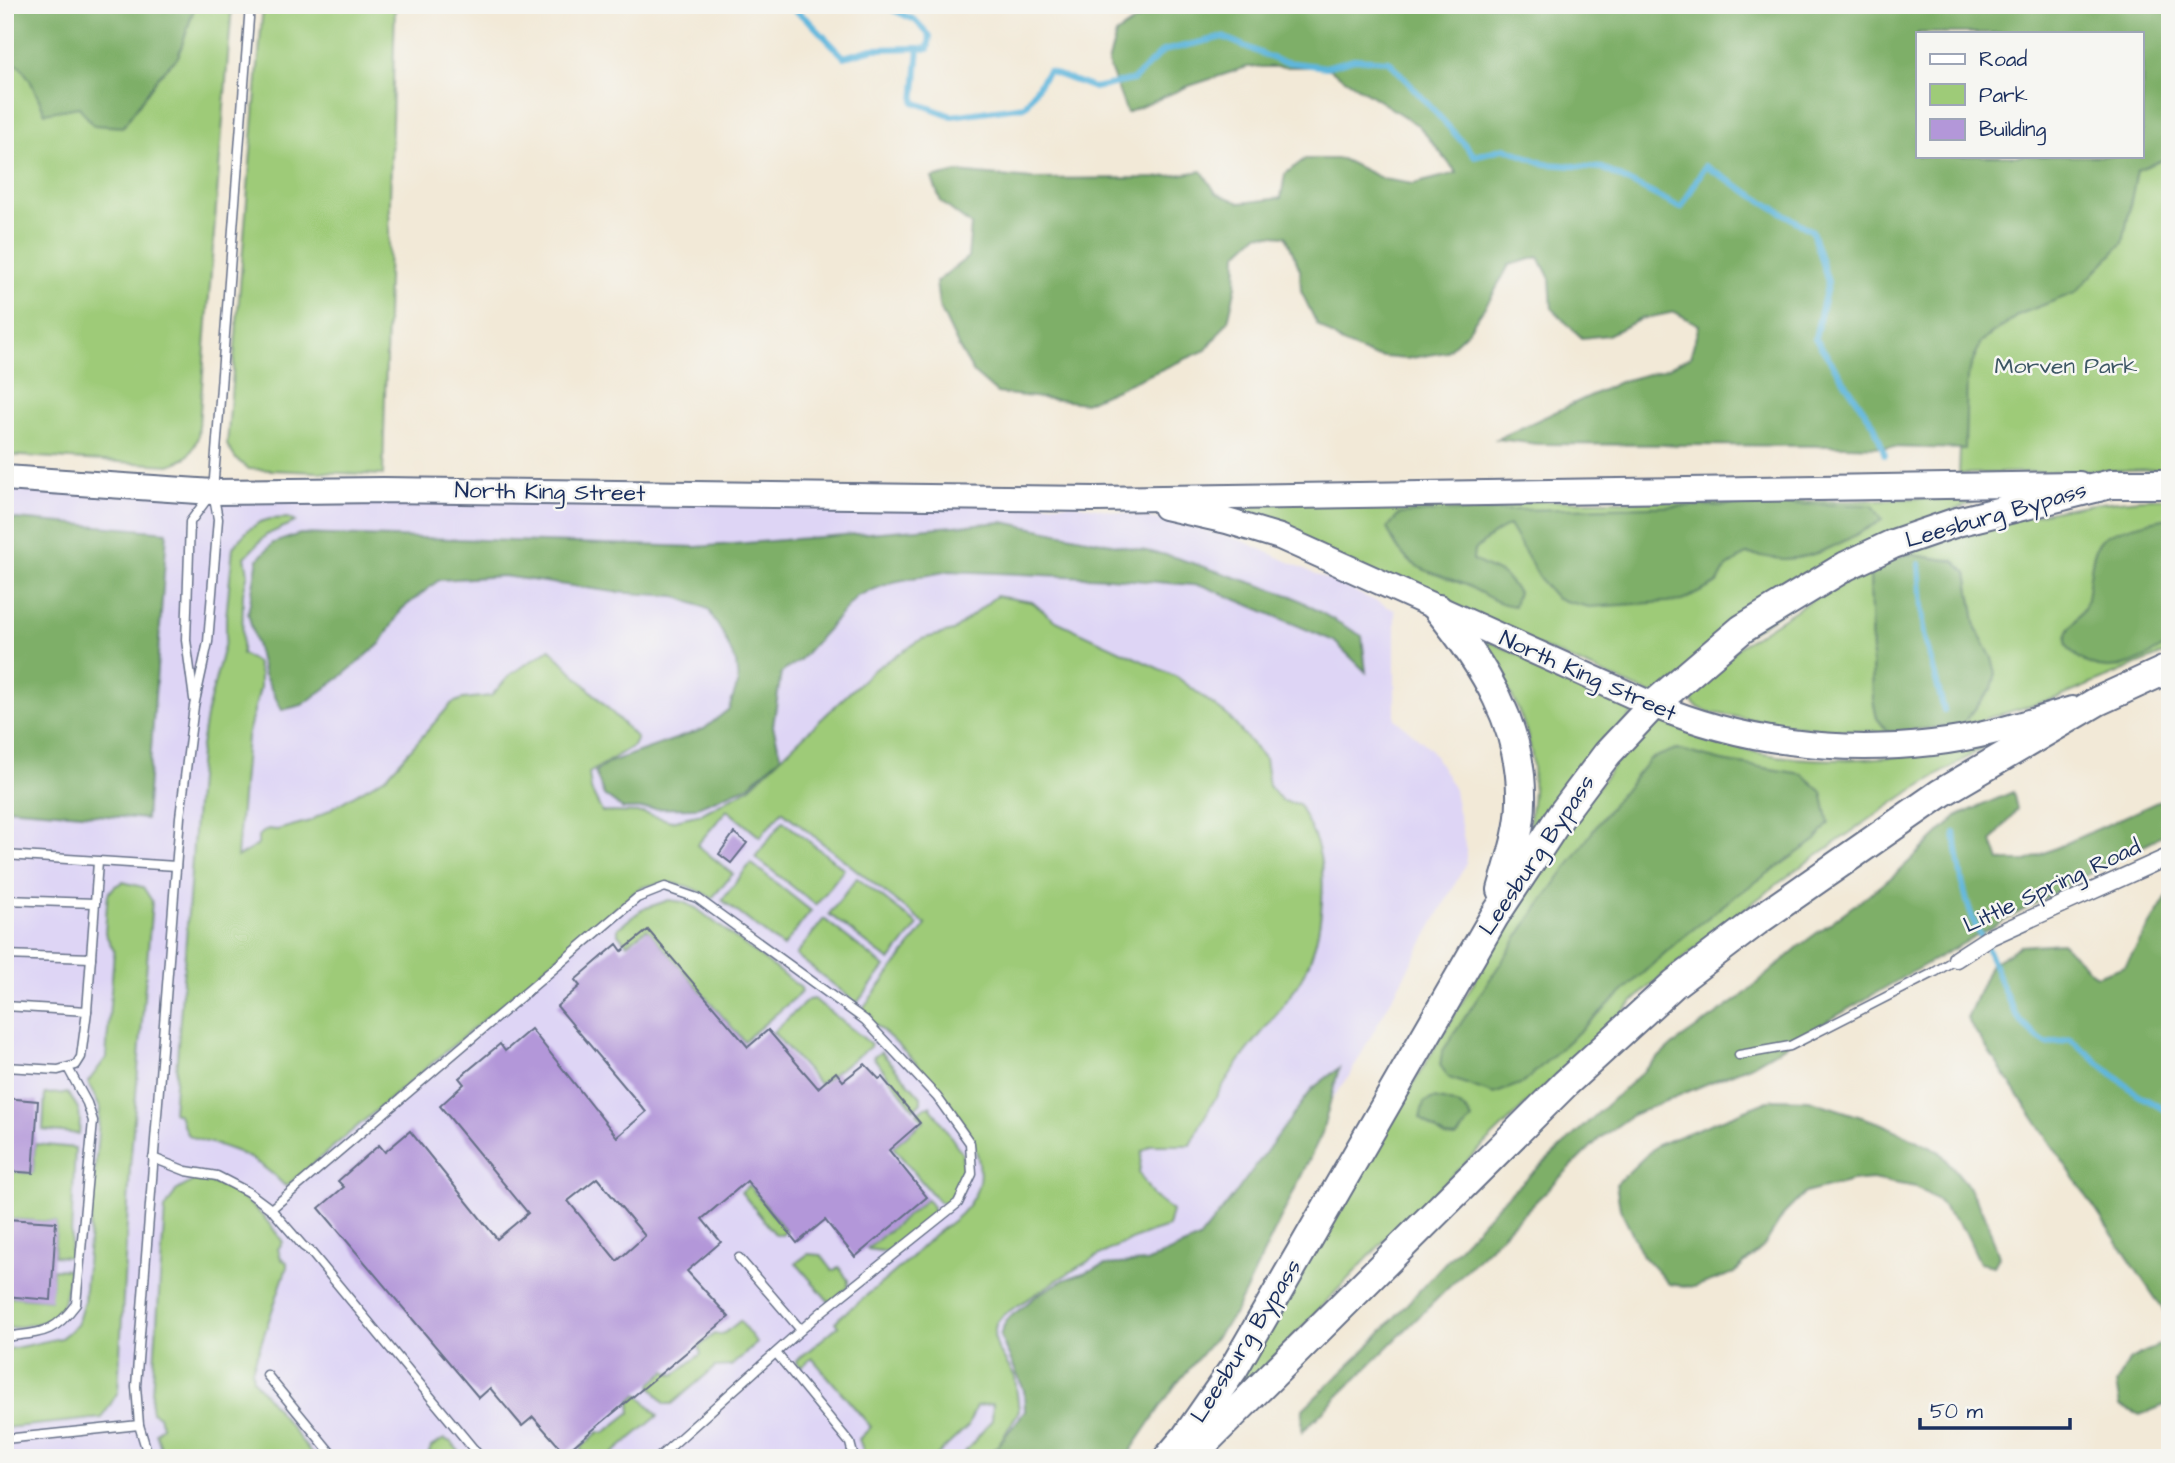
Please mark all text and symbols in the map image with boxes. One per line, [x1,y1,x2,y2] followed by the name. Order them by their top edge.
[1916,32,2144,158] legend
[1979,45,2027,74] text: Road
[1979,81,2028,110] text: Park
[1979,115,2047,146] text: Building
[1995,350,2137,382] park label: Morven Park
[454,474,646,511] street label: North King Street
[1902,474,2091,557] street label: Leesburg Bypass
[1494,623,1682,731] street label: North King Street
[1471,768,1603,942] street label: Leesburg Bypass
[1958,831,2147,942] street label: Little Spring Road
[1183,1253,1310,1429] street label: Leesburg Bypass
[1920,1386,2070,1430] scale bar
[1930,1397,1984,1426] text: 50 m

